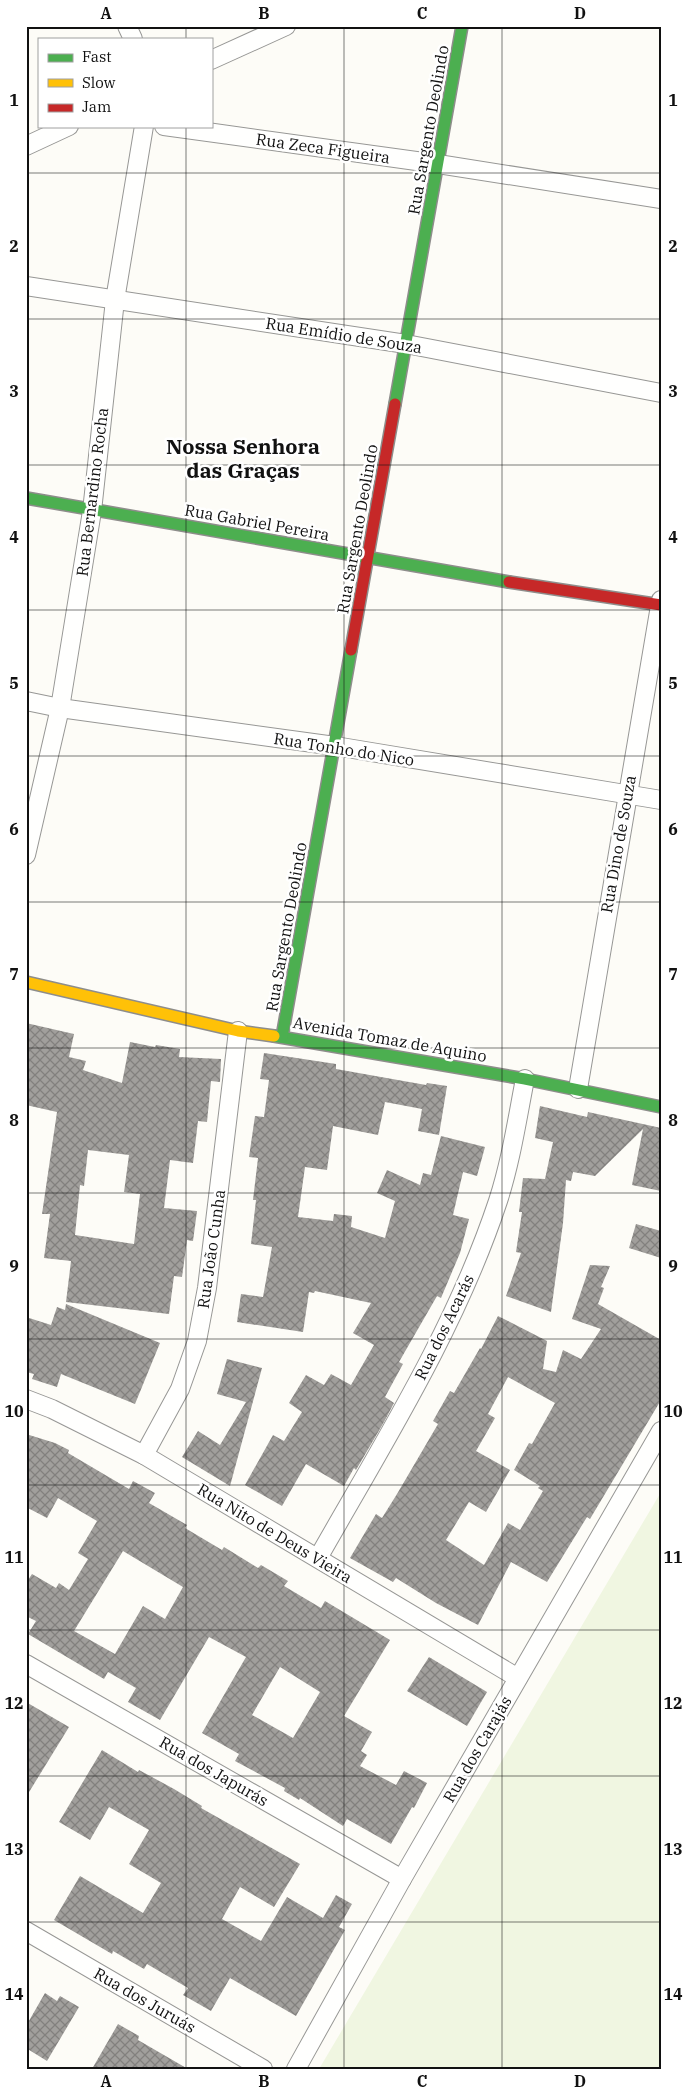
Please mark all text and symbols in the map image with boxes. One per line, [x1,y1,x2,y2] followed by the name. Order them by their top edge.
[100,3,112,23] text: A
[258,3,270,23] text: B
[417,3,427,23] text: C
[574,3,586,23] text: D
[38,38,212,128] legend
[403,44,453,216] street label: Rua Sargento Deolindo
[82,47,112,66] text: Fast
[82,73,116,92] text: Slow
[9,90,19,110] text: 1
[668,90,678,110] text: 1
[82,97,111,116] text: Jam
[255,129,392,167] street label: Rua Zeca Figueira
[9,236,19,256] text: 2
[668,236,678,256] text: 2
[264,313,424,357] street label: Rua Emídio de Souza
[9,381,19,401] text: 3
[668,381,678,401] text: 3
[72,406,112,578] street label: Rua Bernardino Rocha
[166,432,320,484] district label: Nossa Senhora das Graças
[332,443,382,615] street label: Rua Sargento Deolindo
[183,499,331,545] street label: Rua Gabriel Pereira
[9,527,19,547] text: 4
[668,527,678,547] text: 4
[9,673,19,693] text: 5
[668,673,678,693] text: 5
[272,728,416,770] street label: Rua Tonho do Nico
[596,773,640,914] street label: Rua Dino de Souza
[9,819,19,839] text: 6
[668,819,678,839] text: 6
[261,841,311,1013] street label: Rua Sargento Deolindo
[9,964,19,984] text: 7
[668,964,678,984] text: 7
[292,1012,488,1066] street label: Avenida Tomaz de Aquino
[9,1110,19,1130] text: 8
[668,1110,678,1130] text: 8
[193,1188,229,1310] street label: Rua João Cunha
[9,1256,19,1276] text: 9
[668,1256,678,1276] text: 9
[410,1271,478,1383] street label: Rua dos Acarás
[4,1401,24,1421] text: 10
[663,1401,683,1421] text: 10
[194,1479,356,1587] street label: Rua Nito de Deus Vieira
[4,1547,24,1567] text: 11
[663,1547,683,1567] text: 11
[438,1692,516,1806] street label: Rua dos Carajás
[4,1693,24,1713] text: 12
[663,1693,683,1713] text: 12
[156,1732,272,1810] street label: Rua dos Japurás
[4,1839,24,1859] text: 13
[663,1839,683,1859] text: 13
[91,1963,199,2037] street label: Rua dos Juruás
[4,1984,24,2004] text: 14
[663,1984,683,2004] text: 14
[100,2071,112,2091] text: A
[258,2071,270,2091] text: B
[417,2071,427,2091] text: C
[574,2071,586,2091] text: D

